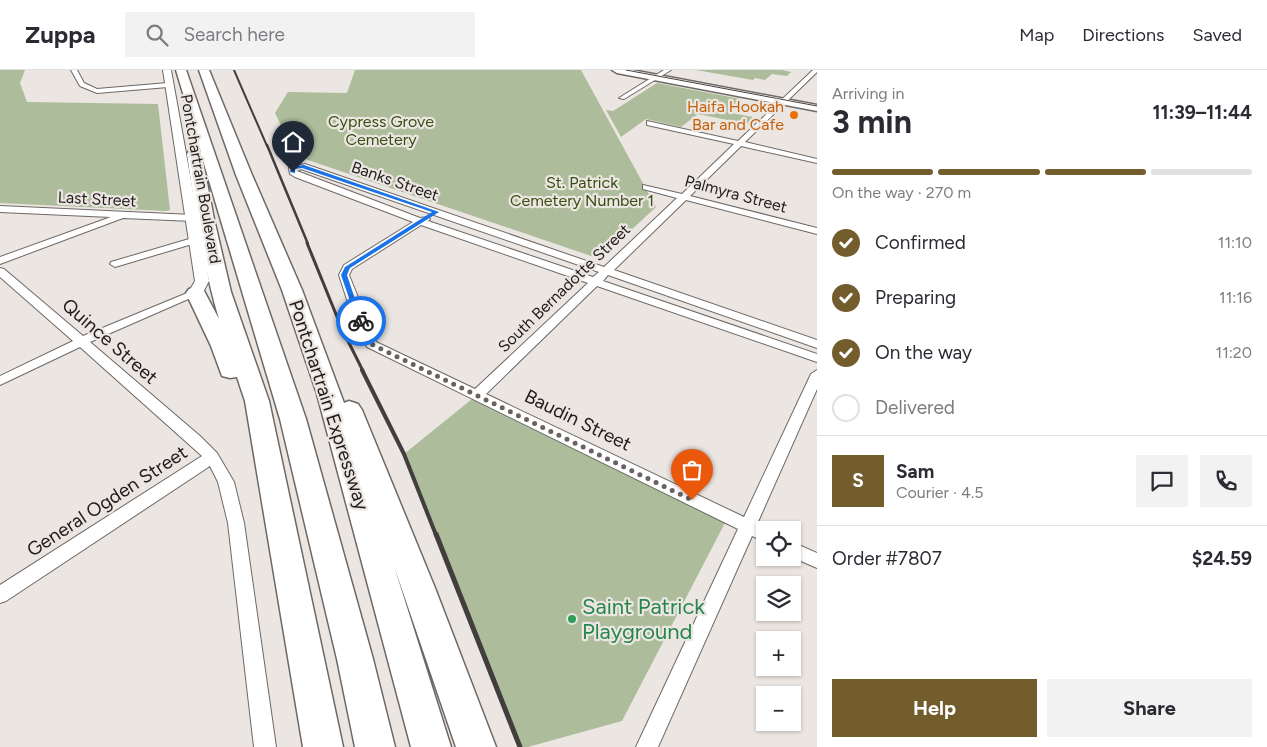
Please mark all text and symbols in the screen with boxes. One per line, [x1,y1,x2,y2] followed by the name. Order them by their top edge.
[125,12,475,57] search box
[25,20,95,49] text: Zuppa
[143,21,171,49] icon: search
[183,23,285,46] text: Search here
[1019,24,1054,46] text: Map
[1082,24,1164,46] text: Directions
[1192,24,1242,46] text: Saved
[832,84,904,103] text: Arriving in
[177,93,225,265] street label: Pontchartrain Boulevard
[687,97,784,134] place label: Haifa Hookah Bar and Cafe
[1152,101,1252,124] text: 11:39–11:44
[832,103,912,141] text: 3 min
[788,109,800,121] marker: Haifa Hookah Bar and Cafe
[328,112,434,149] park label: Cypress Grove Cemetery
[272,121,314,172] pin
[279,128,307,156] icon: home
[349,157,441,205] street label: Banks Street
[683,171,789,217] street label: Palmyra Street
[510,173,654,210] park label: St. Patrick Cemetery Number 1
[832,183,971,202] text: On the way · 270 m
[57,187,137,211] street label: Last Street
[494,220,634,356] street label: South Bernadotte Street
[832,229,860,257] icon: check
[875,231,966,254] text: Confirmed
[1218,233,1252,252] text: 11:10
[832,284,860,312] icon: check
[875,286,956,309] text: Preparing
[1219,288,1252,307] text: 11:16
[58,293,162,389] street label: Quince Street
[336,296,386,346] courier
[284,297,374,513] street label: Pontchartrain Expressway
[347,307,375,335] icon: bike
[832,339,860,367] icon: check
[875,341,972,364] text: On the way
[1216,343,1252,362] text: 11:20
[521,384,635,456] street label: Baudin Street
[875,396,955,419] text: Delivered
[22,441,192,561] street label: General Ogden Street
[671,449,713,500] pin
[1136,455,1188,507] button: chat
[1200,455,1252,507] button: phone
[678,456,706,484] icon: bag
[896,460,934,483] text: Sam
[852,469,864,492] text: S
[896,483,983,502] text: Courier · 4.5
[756,521,801,731] map controls
[756,521,801,566] button: locate
[832,547,942,570] text: Order #7807
[1192,547,1252,570] text: $24.59
[756,576,801,621] button: layers
[582,593,705,645] place label: Saint Patrick Playground
[566,613,578,625] marker: Saint Patrick Playground
[756,631,801,676] button: +
[832,679,1037,737] button: Help
[1047,679,1252,737] button: Share
[756,686,801,731] button: −

